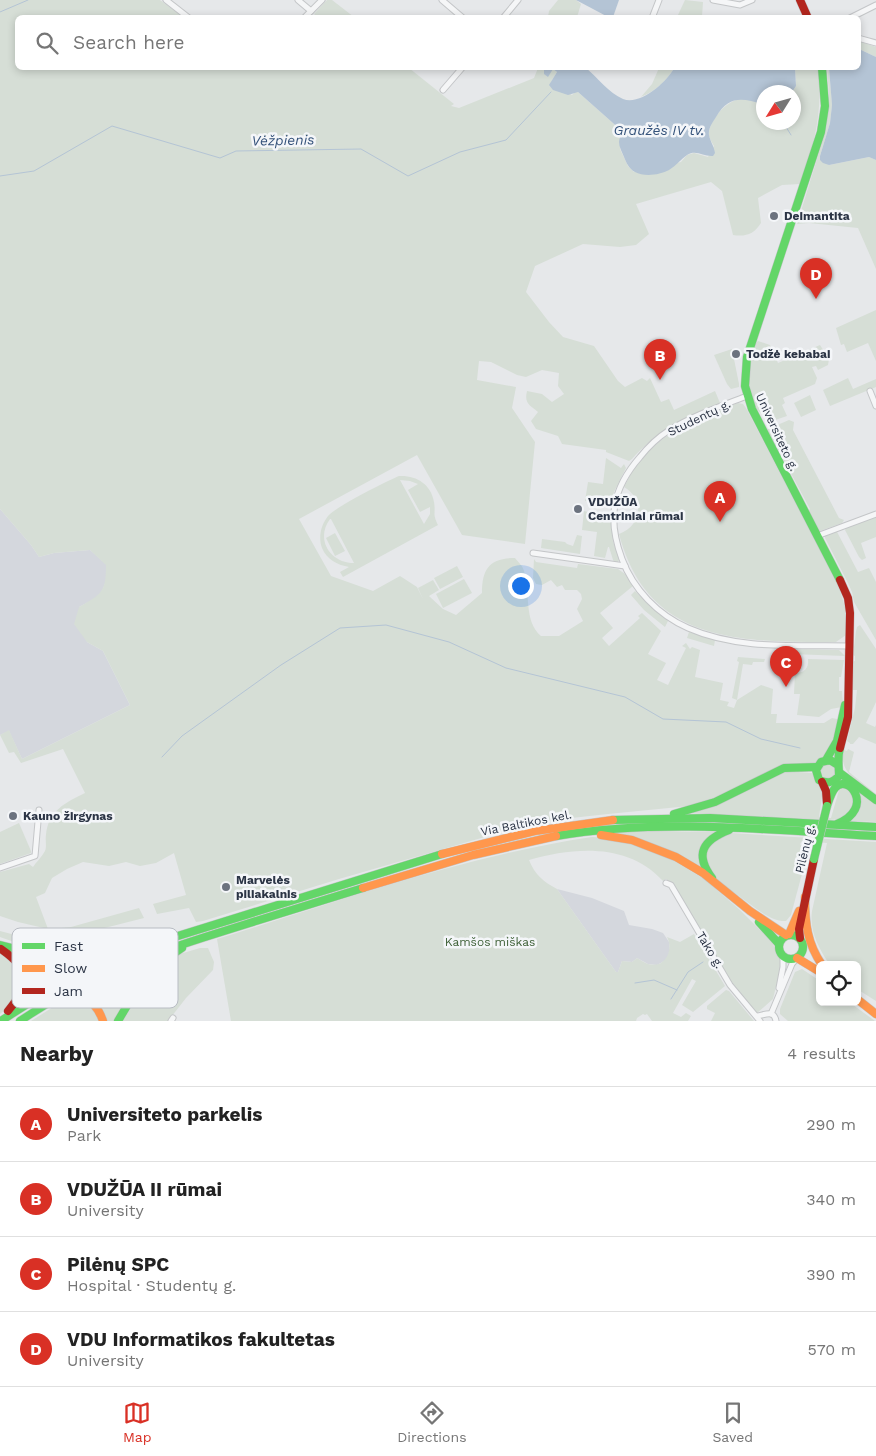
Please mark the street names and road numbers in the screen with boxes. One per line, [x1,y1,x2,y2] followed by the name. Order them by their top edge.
[753,391,801,473] street label: Universiteto g.
[665,397,733,439] street label: Studentų g.
[479,807,573,839] street label: Via Baltikos kel.
[792,823,818,875] street label: Pilėnų g.
[694,929,726,971] street label: Tako g.

